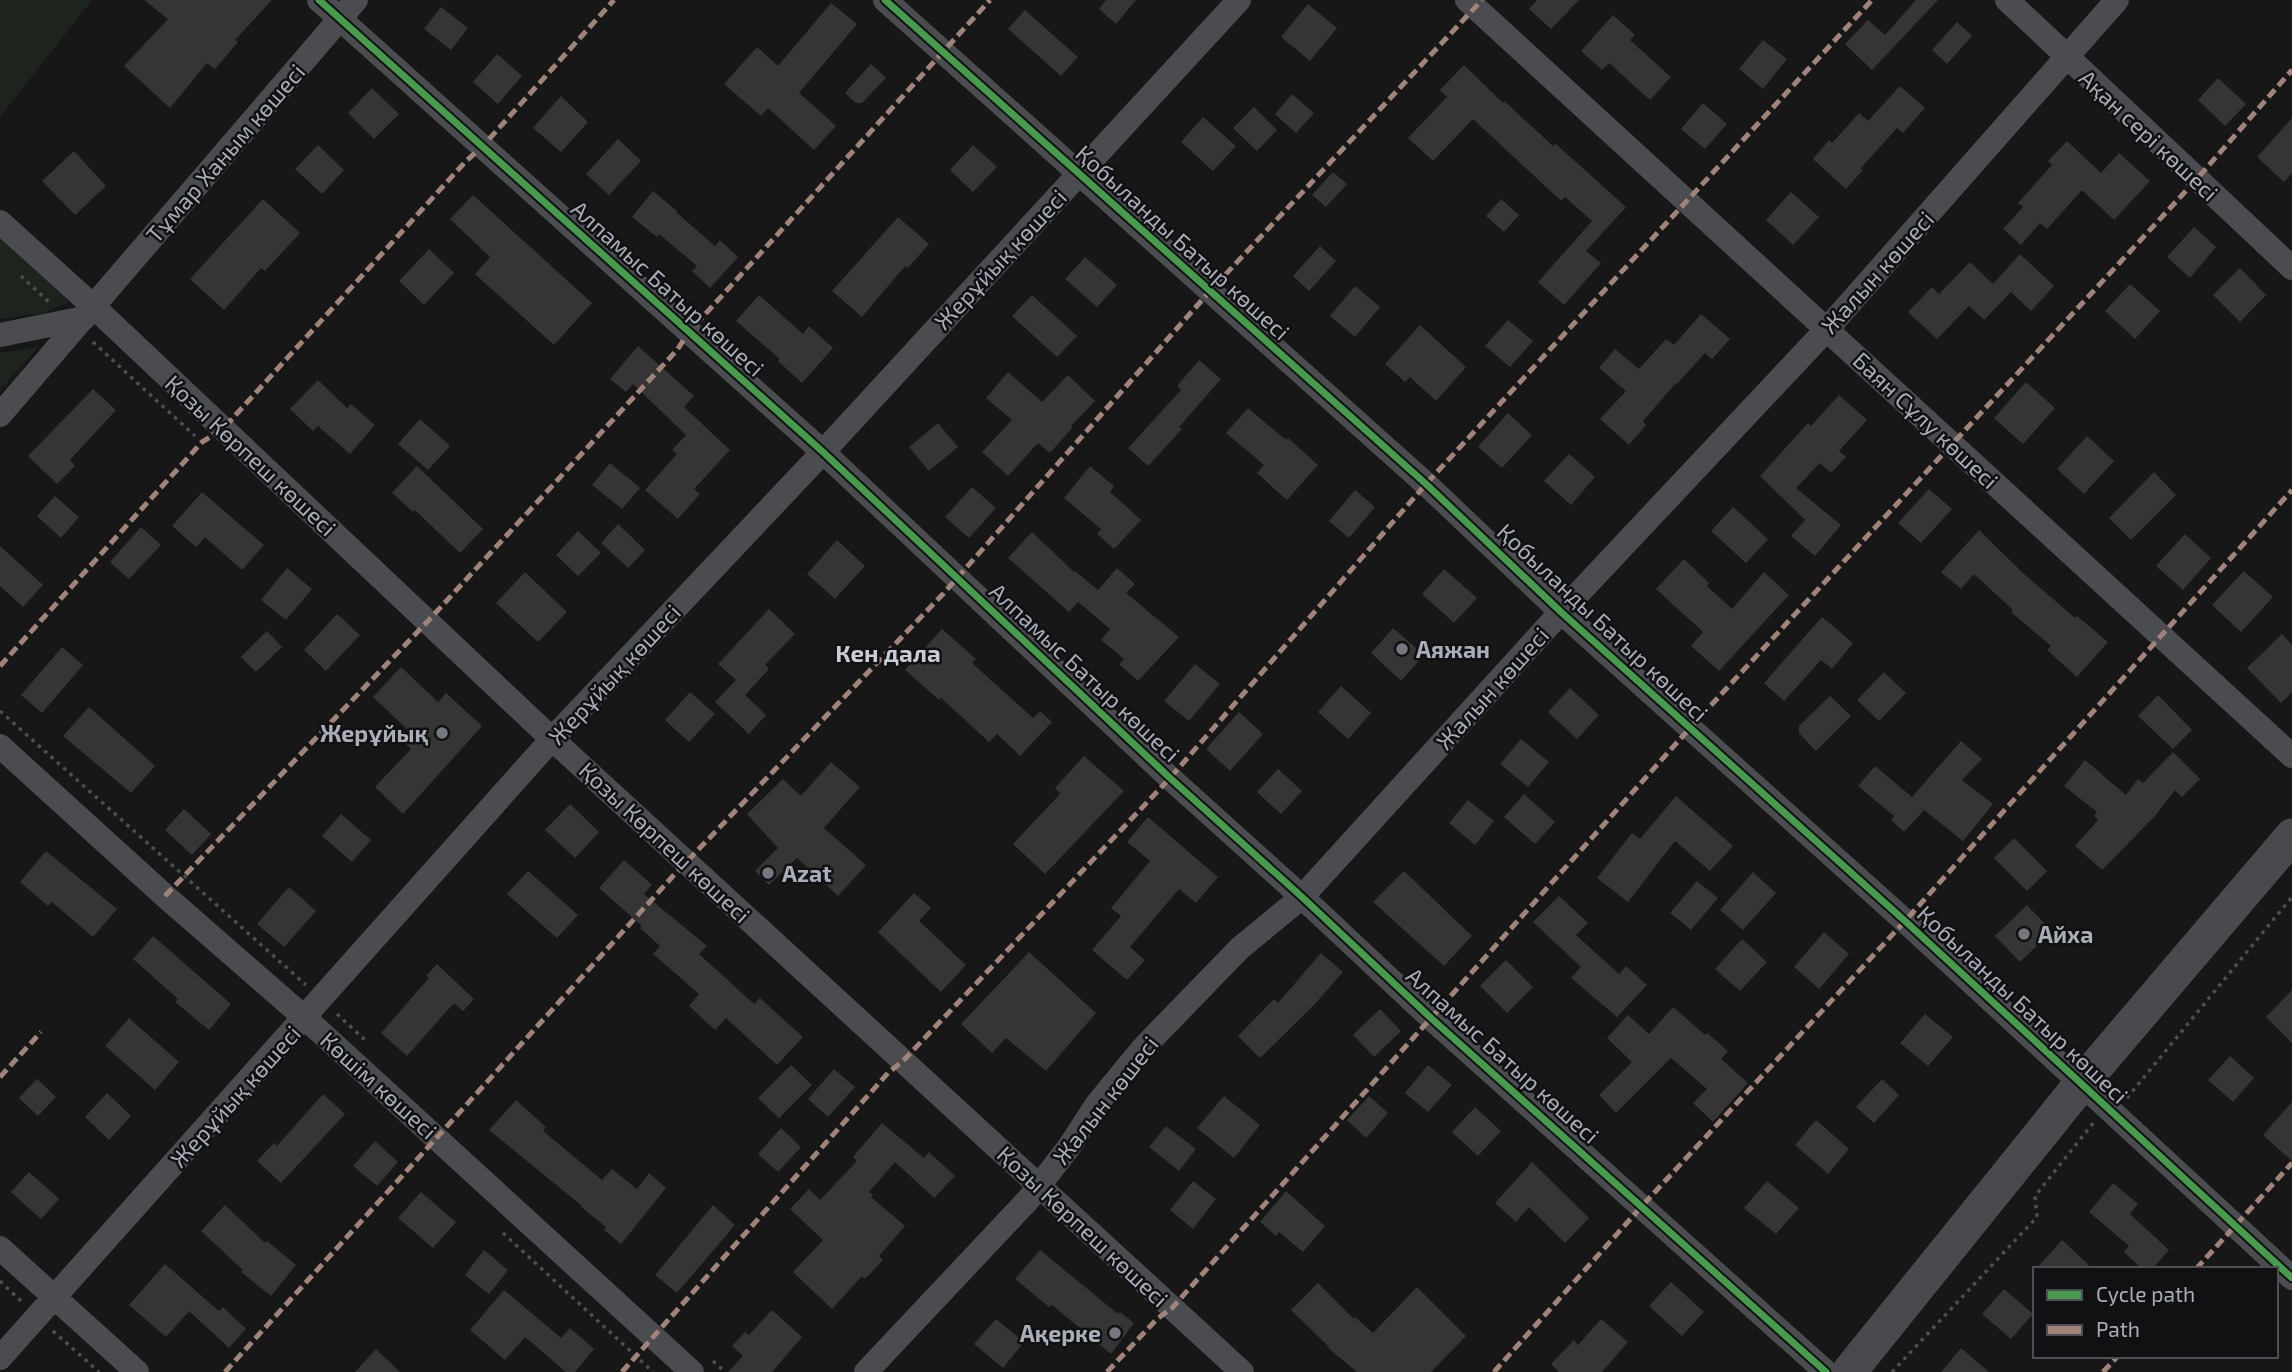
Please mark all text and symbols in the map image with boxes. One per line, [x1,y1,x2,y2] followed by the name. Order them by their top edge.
[140,58,310,248] street label: Тұмар Ханым көшесі
[2074,64,2224,206] street label: Ақан сері көшесі
[1070,139,1296,345] street label: Қобыланды Батыр көшесі
[928,183,1072,335] street label: Жерұйық көшесі
[566,194,770,382] street label: Алпамыс Батыр көшесі
[1815,205,1939,339] street label: Жалын көшесі
[1847,346,2004,495] street label: Баян Сұлу көшесі
[160,369,342,541] street label: Қозы Көрпеш көшесі
[1492,517,1714,727] street label: Қобыланды Батыр көшесі
[984,577,1186,767] street label: Алпамыс Батыр көшесі
[542,598,686,750] street label: Жерұйық көшесі
[1430,621,1554,755] street label: Жалын көшесі
[1416,635,1490,663] place label: Аяжан
[835,638,941,667] district label: Кен дала
[1394,641,1410,657] marker: Аяжан
[320,719,428,747] place label: Жерұйық
[434,725,450,741] marker: Жерұйық
[574,756,756,928] street label: Қозы Көрпеш көшесі
[782,859,832,887] place label: Azat
[760,865,776,881] marker: Azat
[1912,899,2134,1109] street label: Қобыланды Батыр көшесі
[2038,920,2093,948] place label: Айха
[2016,926,2032,942] marker: Айха
[1401,961,1605,1149] street label: Алпамыс Батыр көшесі
[164,1019,306,1173] street label: Жерұйық көшесі
[315,1026,443,1144] street label: Көшім көшесі
[1046,1030,1164,1170] street label: Жалын көшесі
[992,1140,1174,1312] street label: Қозы Көрпеш көшесі
[2033,1267,2278,1358] legend
[2096,1281,2195,1306] text: Cycle path
[2096,1316,2140,1341] text: Path
[1020,1319,1101,1347] place label: Ақерке
[1107,1325,1123,1341] marker: Ақерке

